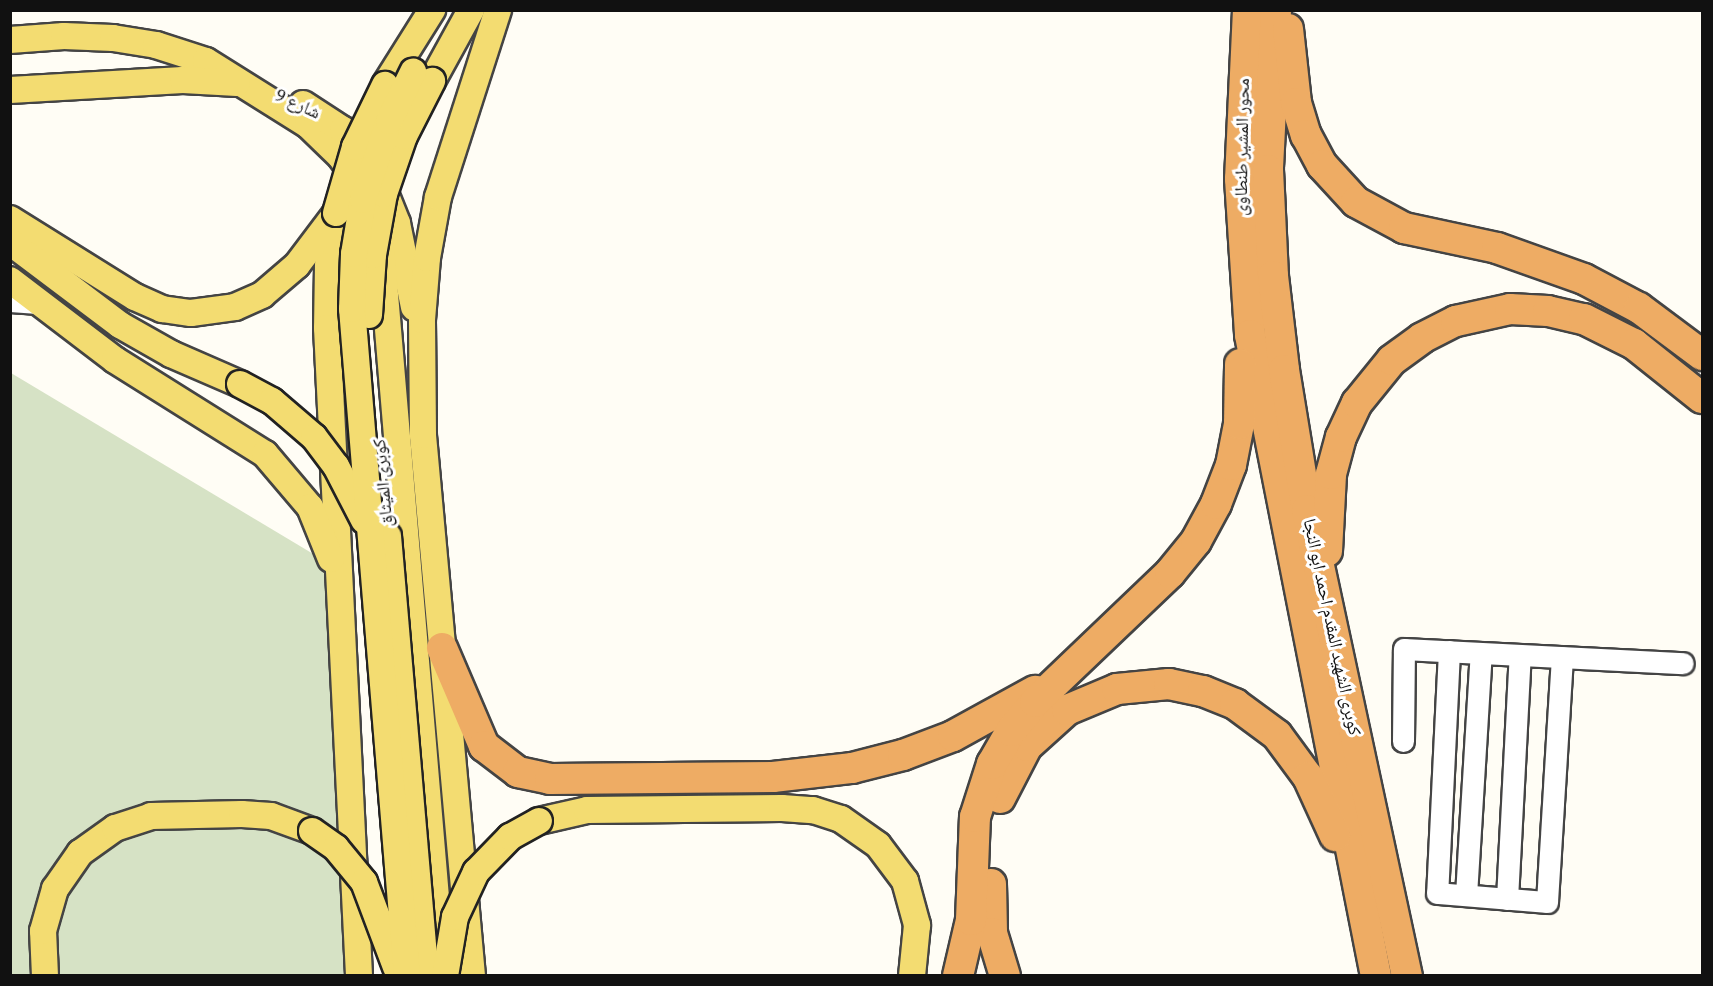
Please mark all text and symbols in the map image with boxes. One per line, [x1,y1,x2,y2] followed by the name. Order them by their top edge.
[1230,78,1254,216] street label: محور المشير طنطاوى
[272,84,324,124] street label: شارع 9
[368,438,398,528] street label: كوبرى الميثاق
[1298,517,1366,737] street label: كوبرى الشهيد المقدم احمد ابو النجا

